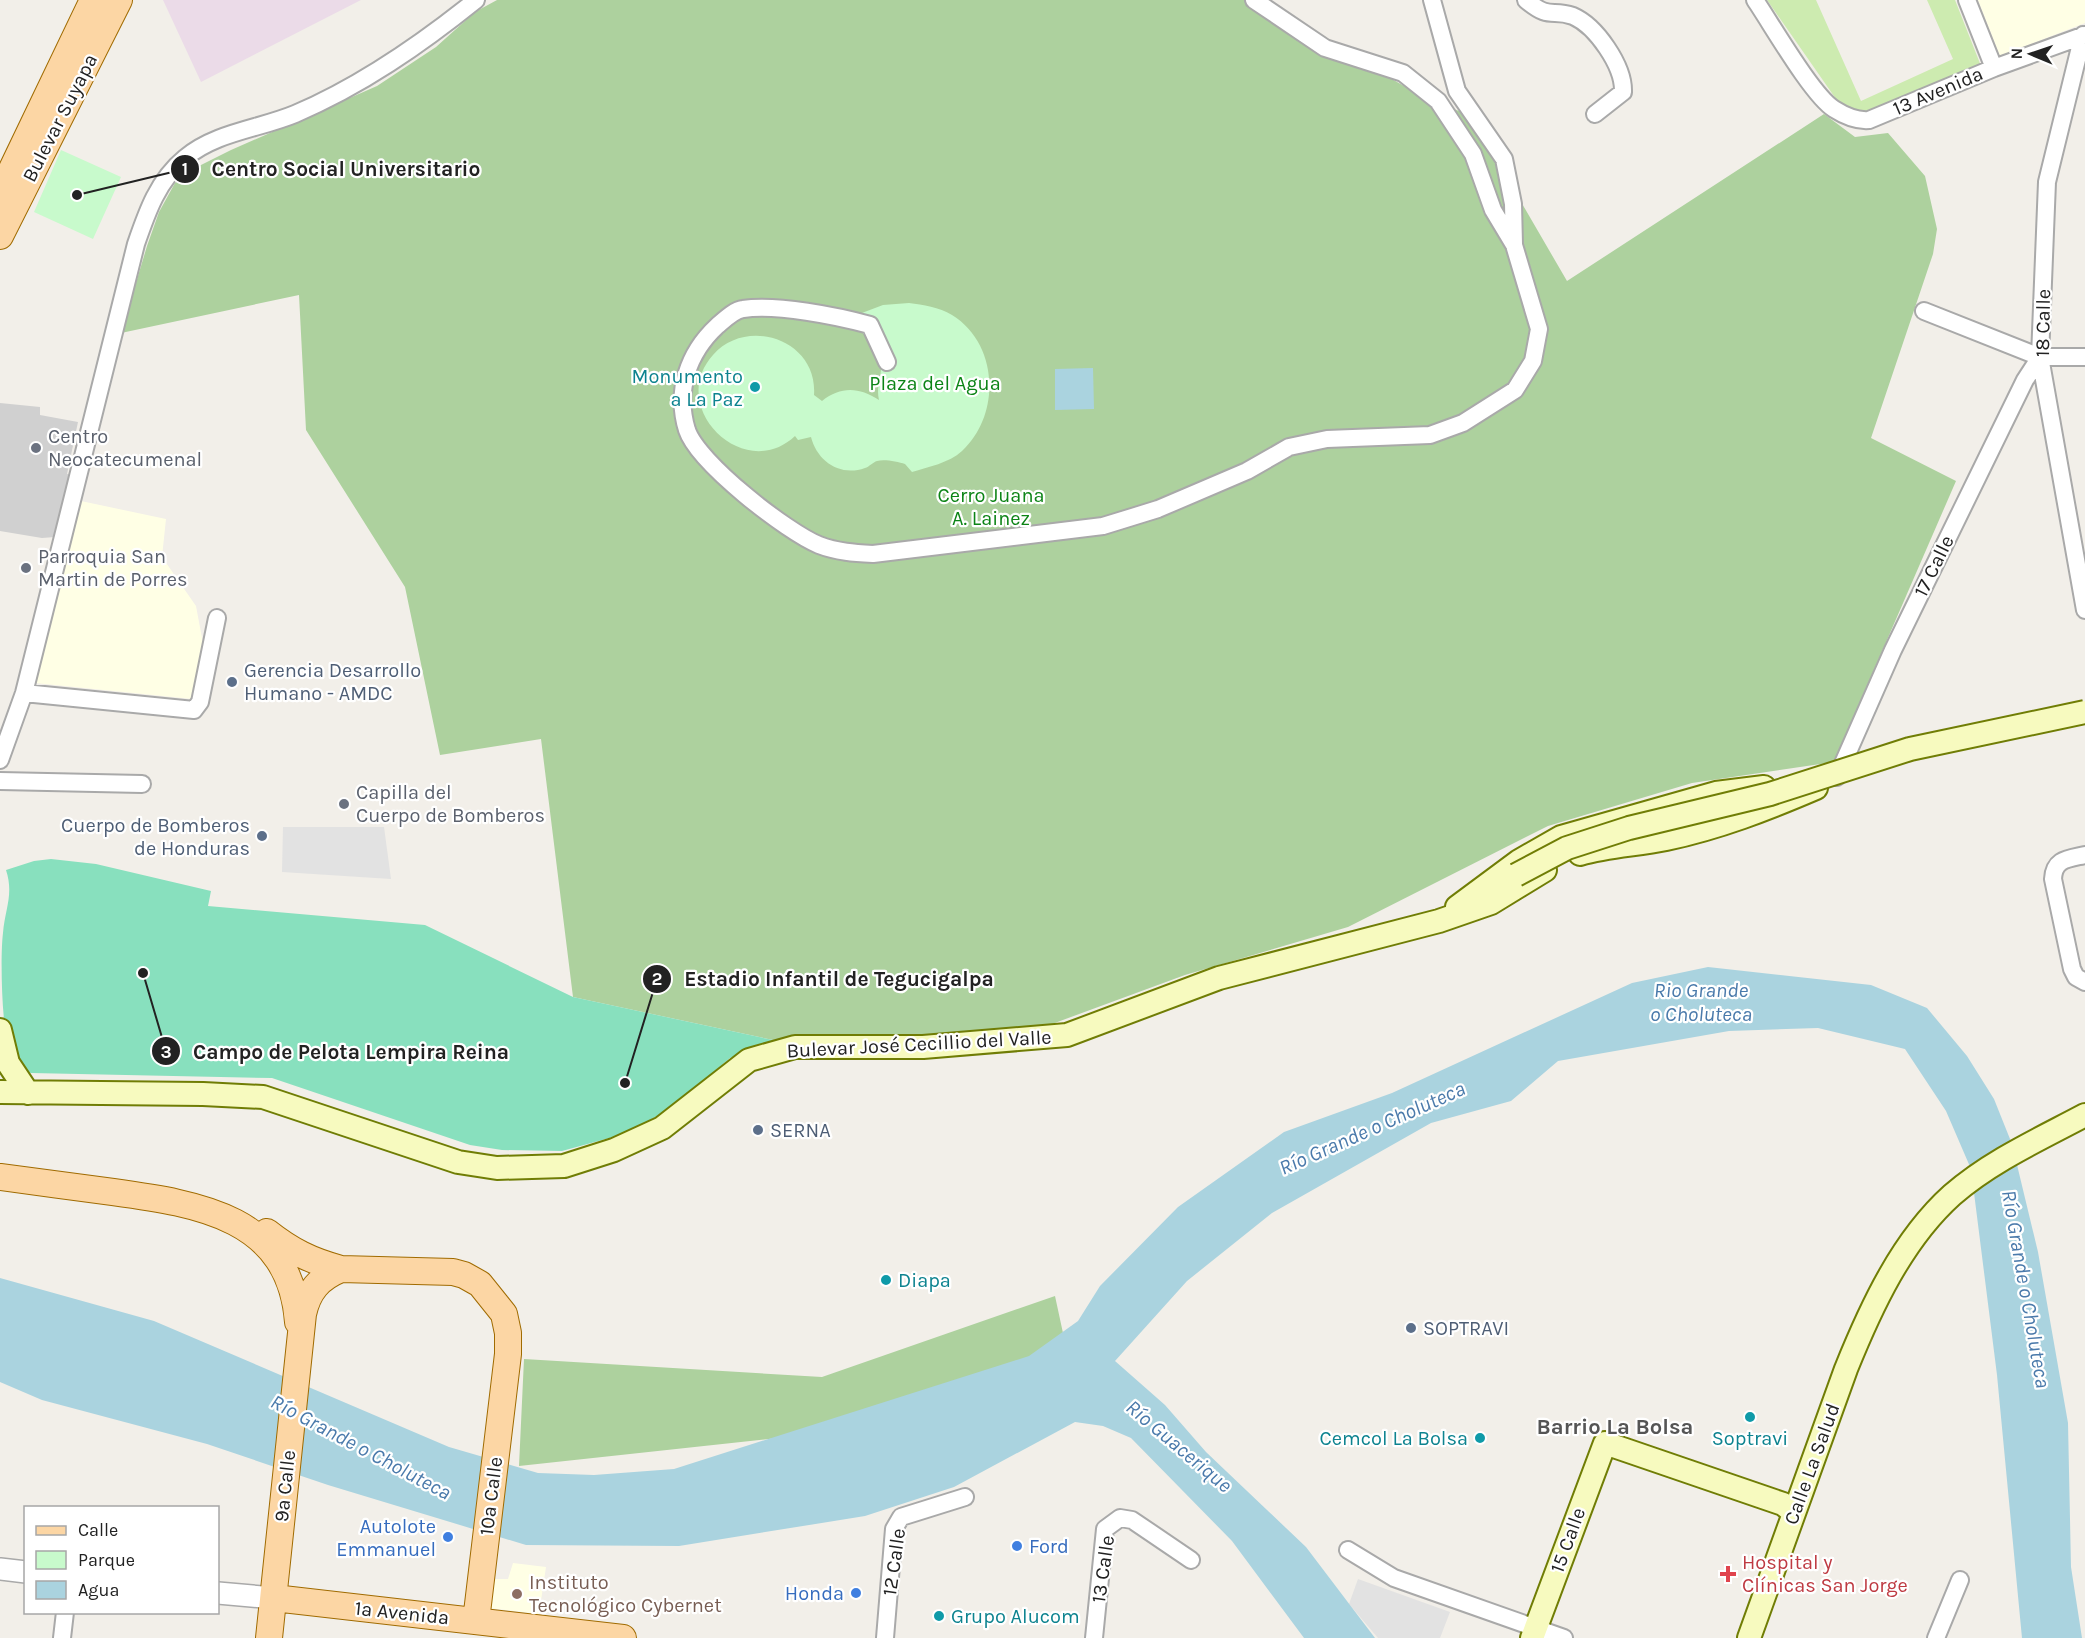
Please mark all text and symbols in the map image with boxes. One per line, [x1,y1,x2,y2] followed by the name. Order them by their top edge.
[2001,24,2061,84] north arrow
[2007,47,2026,60] text: N
[18,50,102,186] street label: Bulevar Suyapa
[1890,62,1986,120] street label: 13 Avenida
[170,149,493,188] callout: Centro Social Universitario
[212,157,480,181] text: Centro Social Universitario
[182,158,188,180] text: 1
[2031,289,2055,357] street label: 18 Calle
[631,365,743,411] place label: Monumento a La Paz
[869,372,1001,395] park label: Plaza del Agua
[748,380,762,394] marker: Monumento a La Paz
[48,425,202,471] place label: Centro Neocatecumenal
[29,441,43,455] marker: Centro Neocatecumenal
[938,484,1044,530] park label: Cerro Juana A. Lainez
[1909,532,1959,600] street label: 17 Calle
[38,545,188,591] place label: Parroquia San Martin de Porres
[19,561,33,575] marker: Parroquia San Martin de Porres
[244,659,421,705] place label: Gerencia Desarrollo Humano - AMDC
[225,675,239,689] marker: Gerencia Desarrollo Humano - AMDC
[356,781,545,827] place label: Capilla del Cuerpo de Bomberos
[337,797,351,811] marker: Capilla del Cuerpo de Bomberos
[61,814,250,860] place label: Cuerpo de Bomberos de Honduras
[255,829,269,843] marker: Cuerpo de Bomberos de Honduras
[642,959,1006,998] callout: Estadio Infantil de Tegucigalpa
[684,967,994,991] text: Estadio Infantil de Tegucigalpa
[652,968,662,990] text: 2
[1650,978,1752,1026] water label: Rio Grande o Choluteca
[786,1026,1052,1062] street label: Bulevar José Cecillio del Valle
[151,1032,521,1071] callout: Campo de Pelota Lempira Reina
[193,1040,509,1064] text: Campo de Pelota Lempira Reina
[160,1041,172,1063] text: 3
[1275,1076,1469,1180] water label: Río Grande o Choluteca
[770,1119,831,1142] place label: SERNA
[751,1123,765,1137] marker: SERNA
[1997,1188,2055,1390] water label: Río Grande o Choluteca
[898,1269,951,1292] place label: Diapa
[879,1273,893,1287] marker: Diapa
[1423,1317,1509,1340] place label: SOPTRAVI
[1404,1321,1418,1335] marker: SOPTRAVI
[267,1389,455,1505] water label: Río Grande o Choluteca
[1121,1395,1237,1497] water label: Río Guacerique
[1779,1400,1845,1528] street label: Calle La Salud
[1743,1410,1757,1424] marker: Soptravi
[1537,1414,1693,1440] district label: Barrio La Bolsa
[1320,1427,1468,1450] place label: Cemcol La Bolsa
[1712,1427,1788,1450] place label: Soptravi
[1473,1431,1487,1445] marker: Cemcol La Bolsa
[270,1449,300,1523] street label: 9a Calle
[475,1455,507,1537] street label: 10a Calle
[1546,1504,1590,1576] street label: 15 Calle
[24,1506,219,1614] legend
[336,1515,436,1561] place label: Autolote Emmanuel
[78,1519,118,1541] text: Calle
[878,1527,910,1597] street label: 12 Calle
[441,1530,455,1544] marker: Autolote Emmanuel
[1087,1534,1119,1604] street label: 13 Calle
[1029,1535,1069,1558] place label: Ford
[1010,1539,1024,1553] marker: Ford
[78,1549,135,1571] text: Parque
[1742,1551,1908,1597] place label: Hospital y Clínicas San Jorge
[1719,1565,1737,1583] marker: Hospital y Clínicas San Jorge
[529,1571,722,1617] place label: Instituto Tecnológico Cybernet
[78,1579,119,1601] text: Agua
[785,1582,844,1605] place label: Honda
[849,1586,863,1600] marker: Honda
[510,1587,524,1601] marker: Instituto Tecnológico Cybernet
[354,1597,450,1629] street label: 1a Avenida
[951,1605,1080,1628] place label: Grupo Alucom
[932,1609,946,1623] marker: Grupo Alucom

